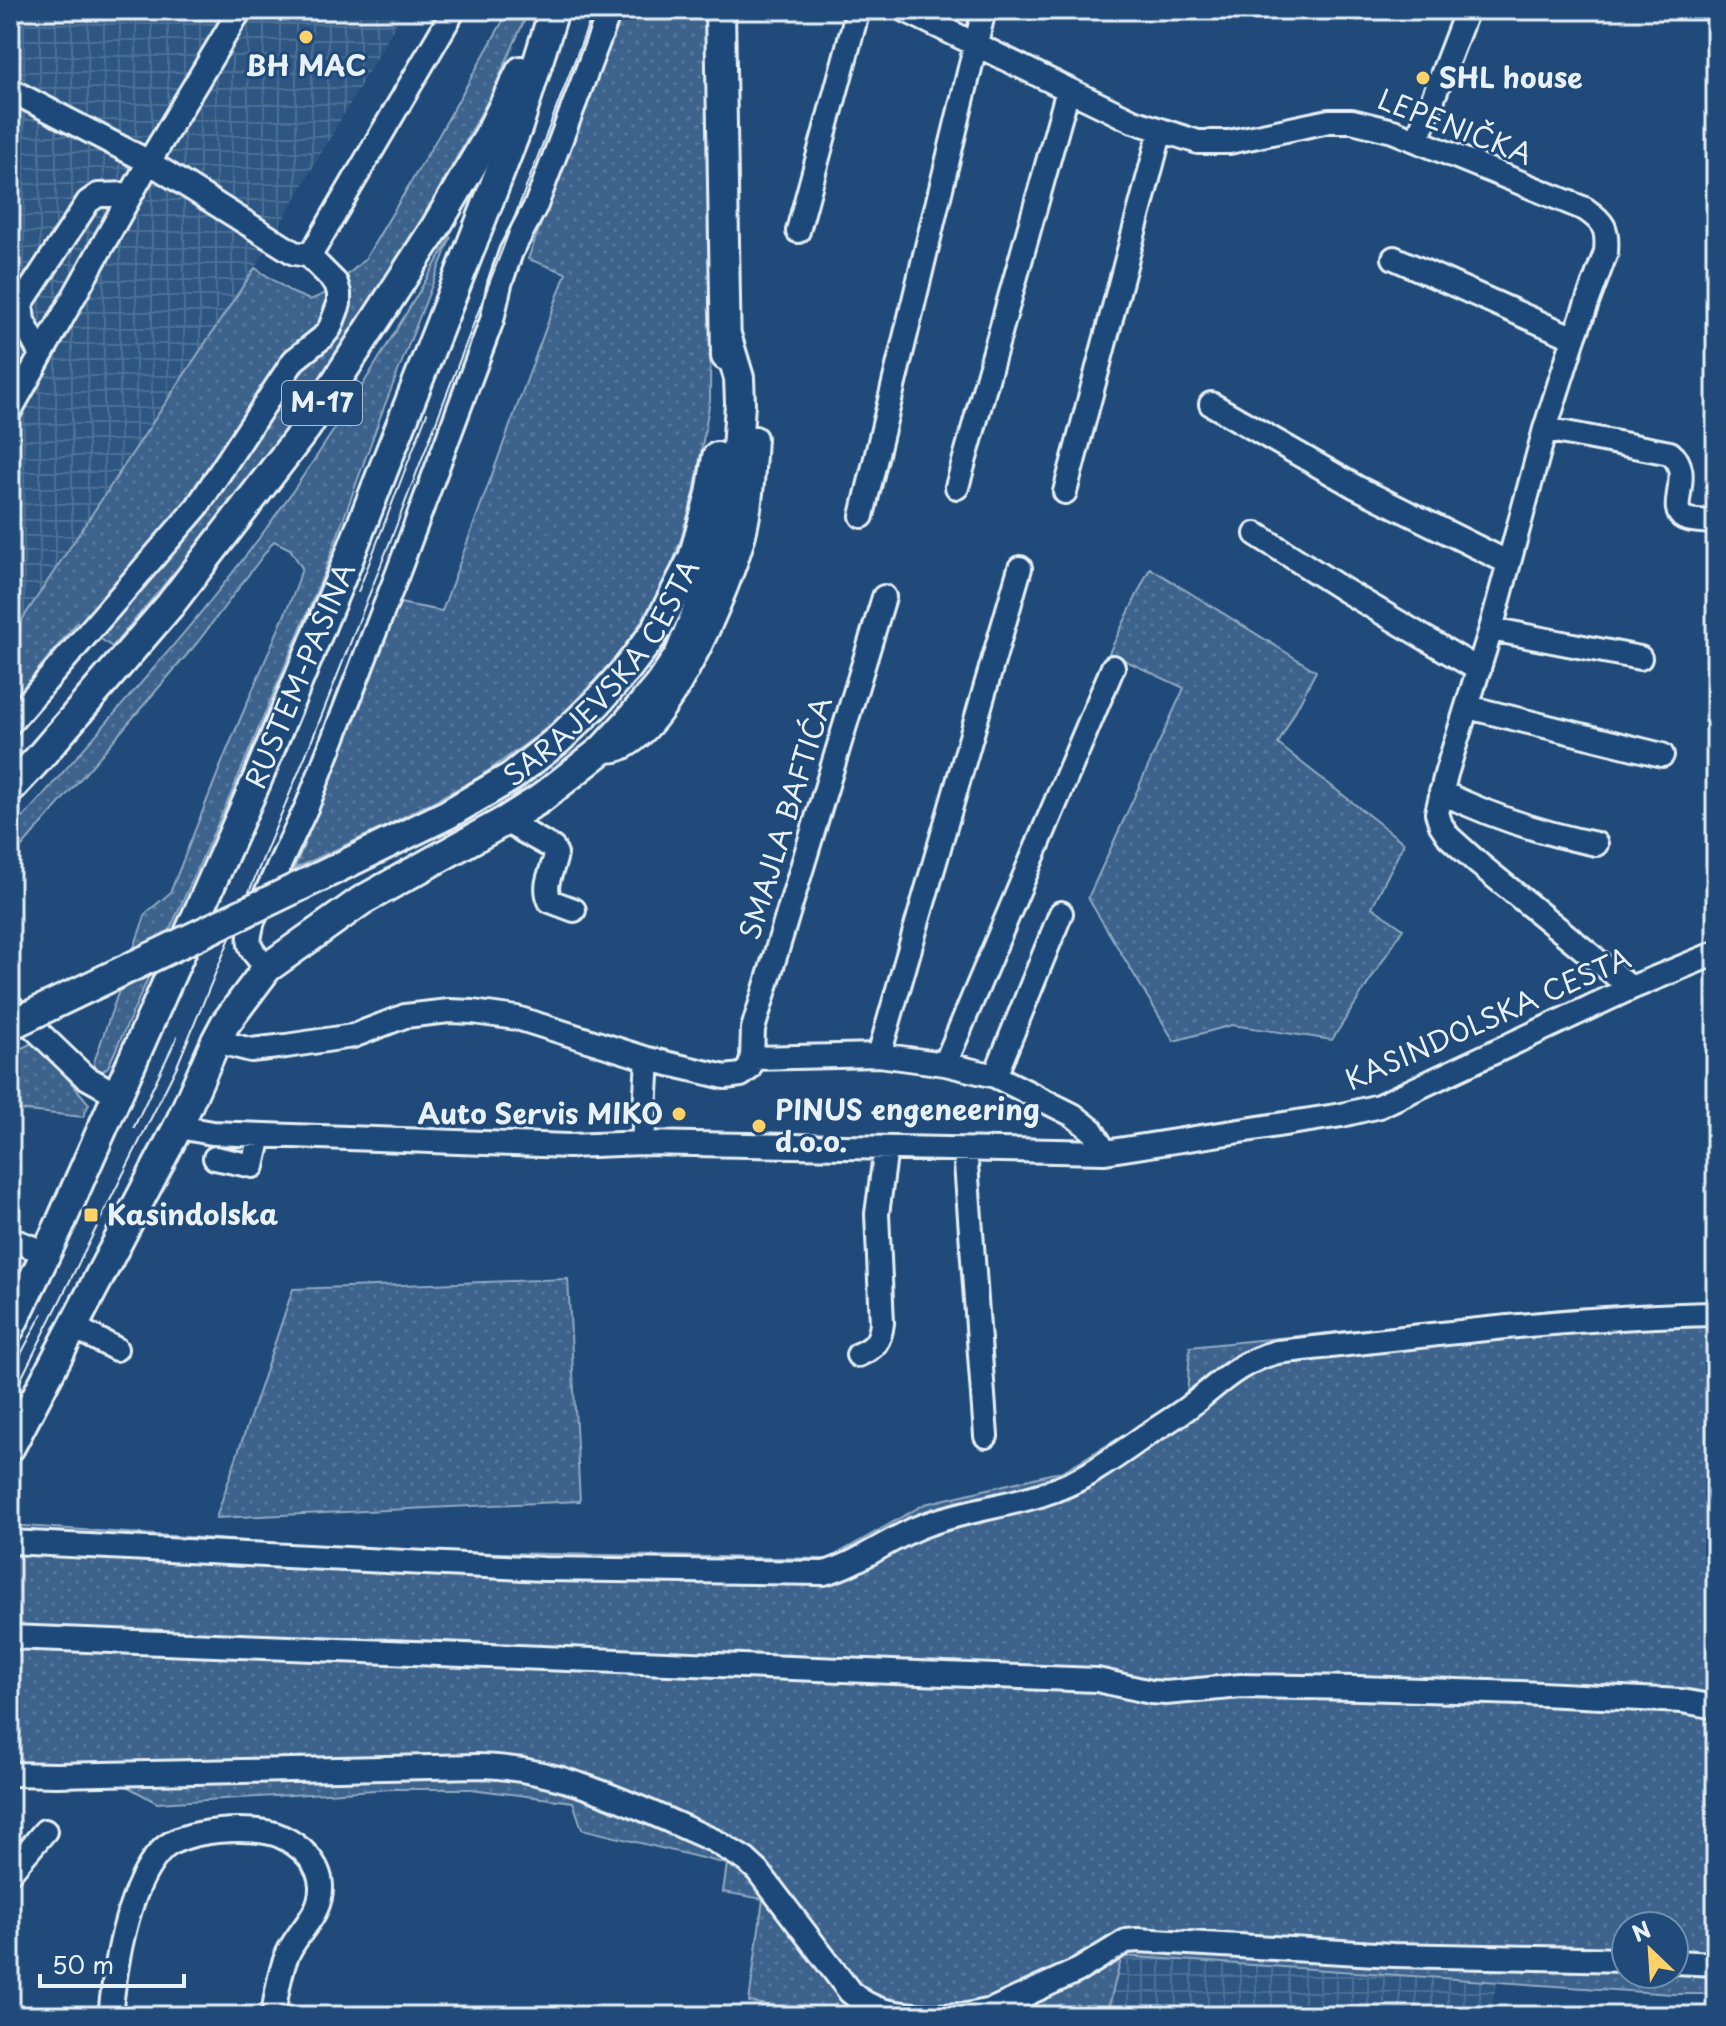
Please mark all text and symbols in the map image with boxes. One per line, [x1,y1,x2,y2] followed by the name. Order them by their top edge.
[297,28,315,46] marker: BH MAC
[246,43,366,86] place label: BH MAC
[1439,55,1583,98] place label: SHL house
[1414,69,1432,87] marker: SHL house
[1372,76,1539,175] street label: LEPENIČKA
[282,381,362,425] road number: M-17
[493,551,709,796] street label: SARAJEVSKA CESTA
[233,555,365,795] street label: RUSTEM-PAŠINA
[727,690,842,945] street label: SMAJLA BAFTIĆA
[1338,935,1637,1100] street label: KASINDOLSKA CESTA
[775,1087,1040,1162] place label: PINUS engeneering d.o.o.
[418,1091,663,1134] place label: Auto Servis MIKO
[670,1105,688,1123] marker: Auto Servis MIKO
[750,1117,768,1135] marker: PINUS engeneering d.o.o.
[107,1192,278,1235] place label: Kasindolska
[82,1206,100,1224] marker: Kasindolska
[1610,1910,1690,1990] north arrow
[1626,1912,1656,1949] text: N
[40,1938,184,1988] scale bar
[52,1946,114,1982] text: 50 m

